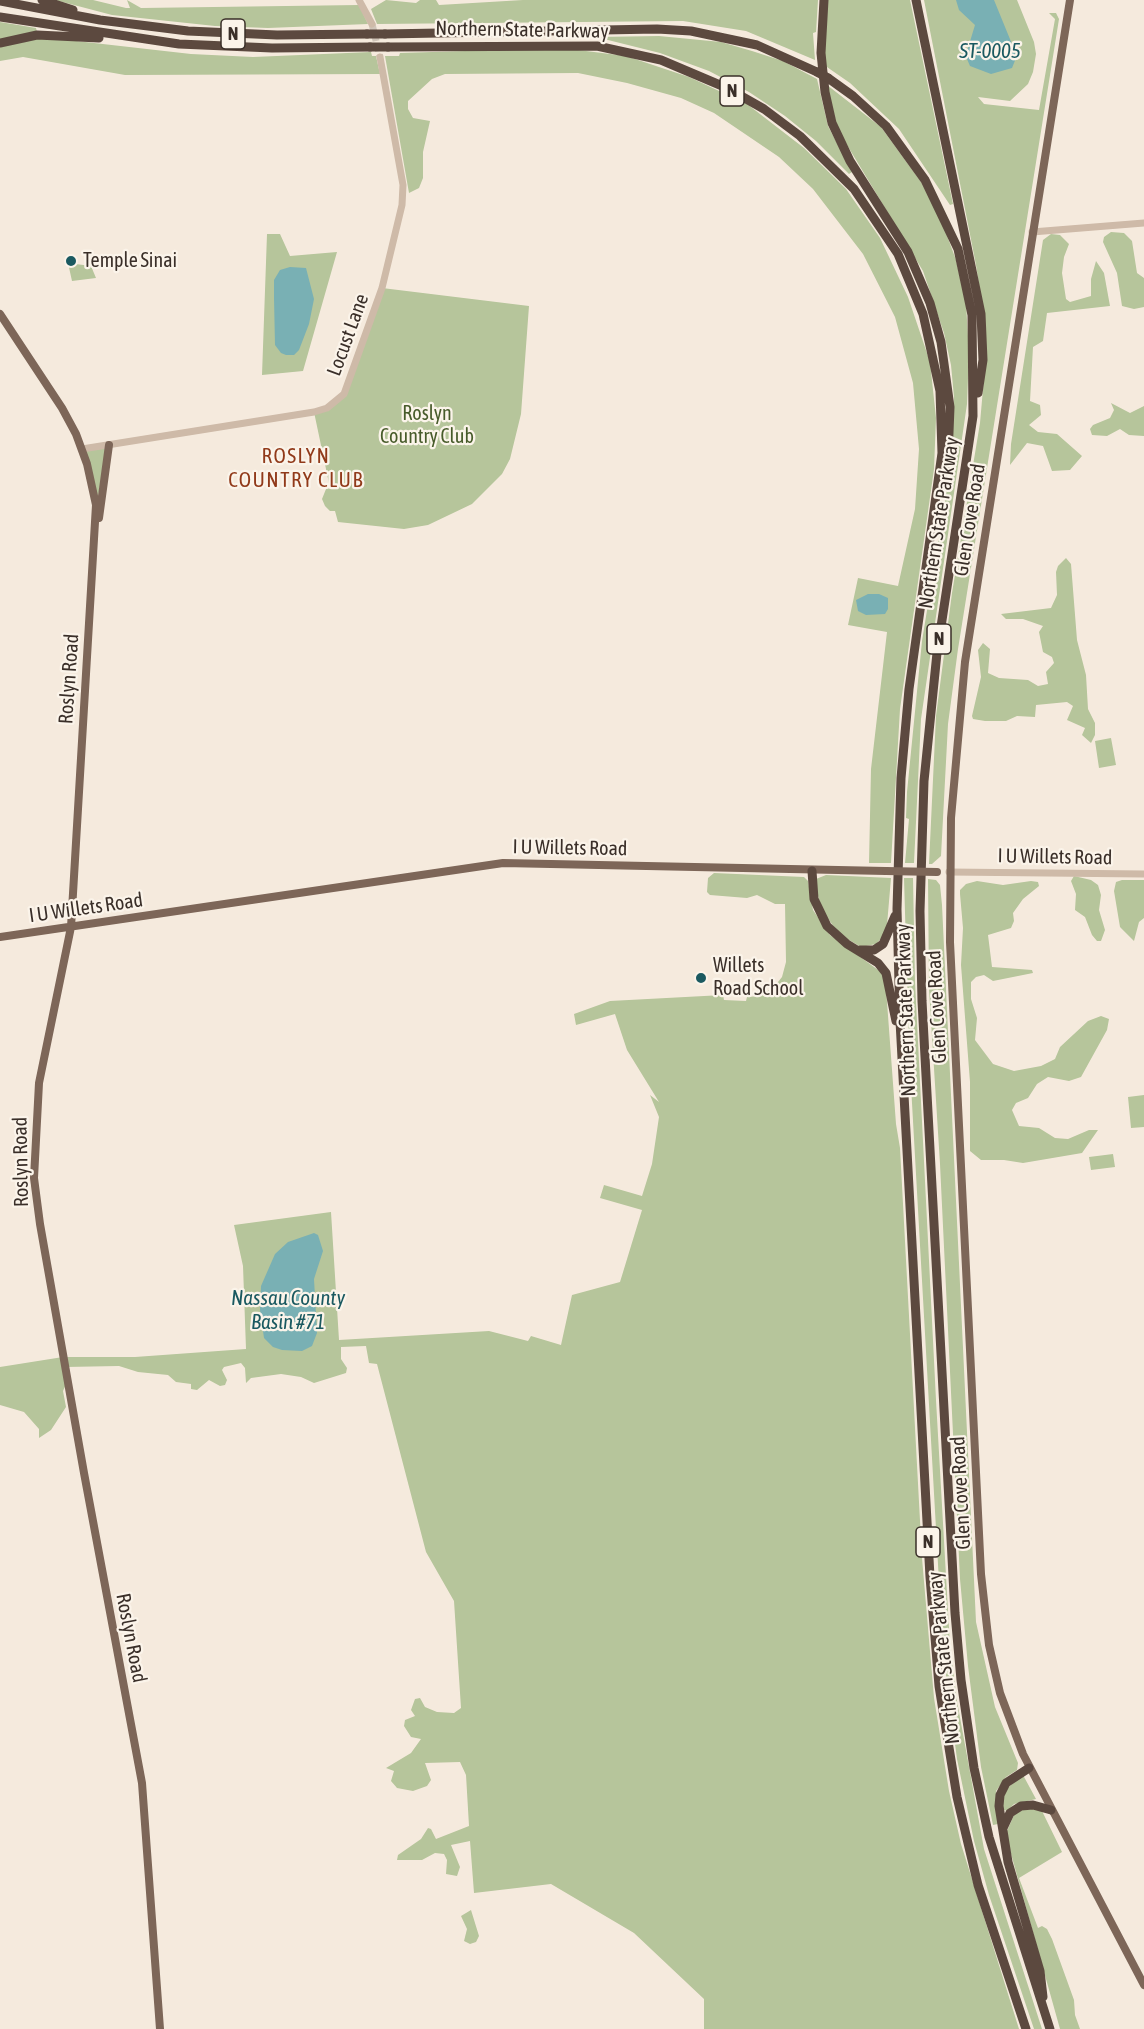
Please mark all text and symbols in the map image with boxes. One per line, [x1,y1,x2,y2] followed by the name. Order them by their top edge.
[435,16,609,44] street label: Northern State Parkway
[221,19,245,49] road number: N
[959,38,1021,64] water label: ST-0005
[720,76,744,106] road number: N
[83,249,177,273] place label: Temple Sinai
[64,254,78,268] marker: Temple Sinai
[322,291,374,379] street label: Locust Lane
[380,402,474,449] park label: Roslyn Country Club
[914,436,964,610] street label: Northern State Parkway
[228,443,364,493] district label: ROSLYN COUNTRY CLUB
[949,462,991,578] street label: Glen Cove Road
[927,624,951,654] road number: N
[54,633,84,725] street label: Roslyn Road
[512,835,628,861] street label: I U Willets Road
[997,844,1113,870] street label: I U Willets Road
[28,888,144,928] street label: I U Willets Road
[891,923,921,1097] street label: Northern State Parkway
[922,950,952,1064] street label: Glen Cove Road
[713,954,804,1001] place label: Willets Road School
[694,971,708,985] marker: Willets Road School
[8,1117,34,1207] street label: Roslyn Road
[231,1285,345,1335] water label: Nassau County Basin #71
[946,1436,976,1550] street label: Glen Cove Road
[916,1527,940,1557] road number: N
[923,1571,965,1745] street label: Northern State Parkway
[111,1591,151,1685] street label: Roslyn Road

